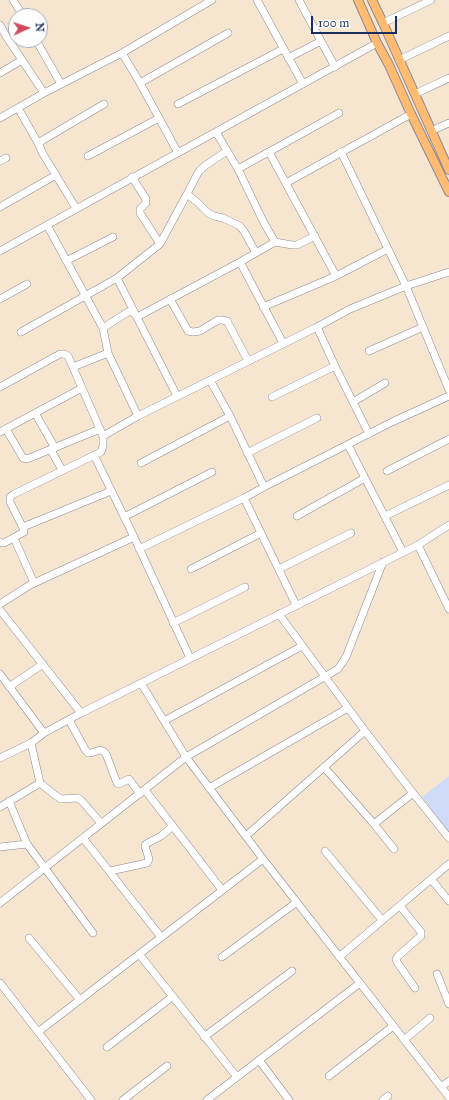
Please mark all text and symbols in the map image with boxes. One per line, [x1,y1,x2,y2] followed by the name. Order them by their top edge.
[8,8,48,48] north arrow
[313,8,399,34] scale bar
[318,16,349,30] text: 100 m
[33,22,46,32] text: N

